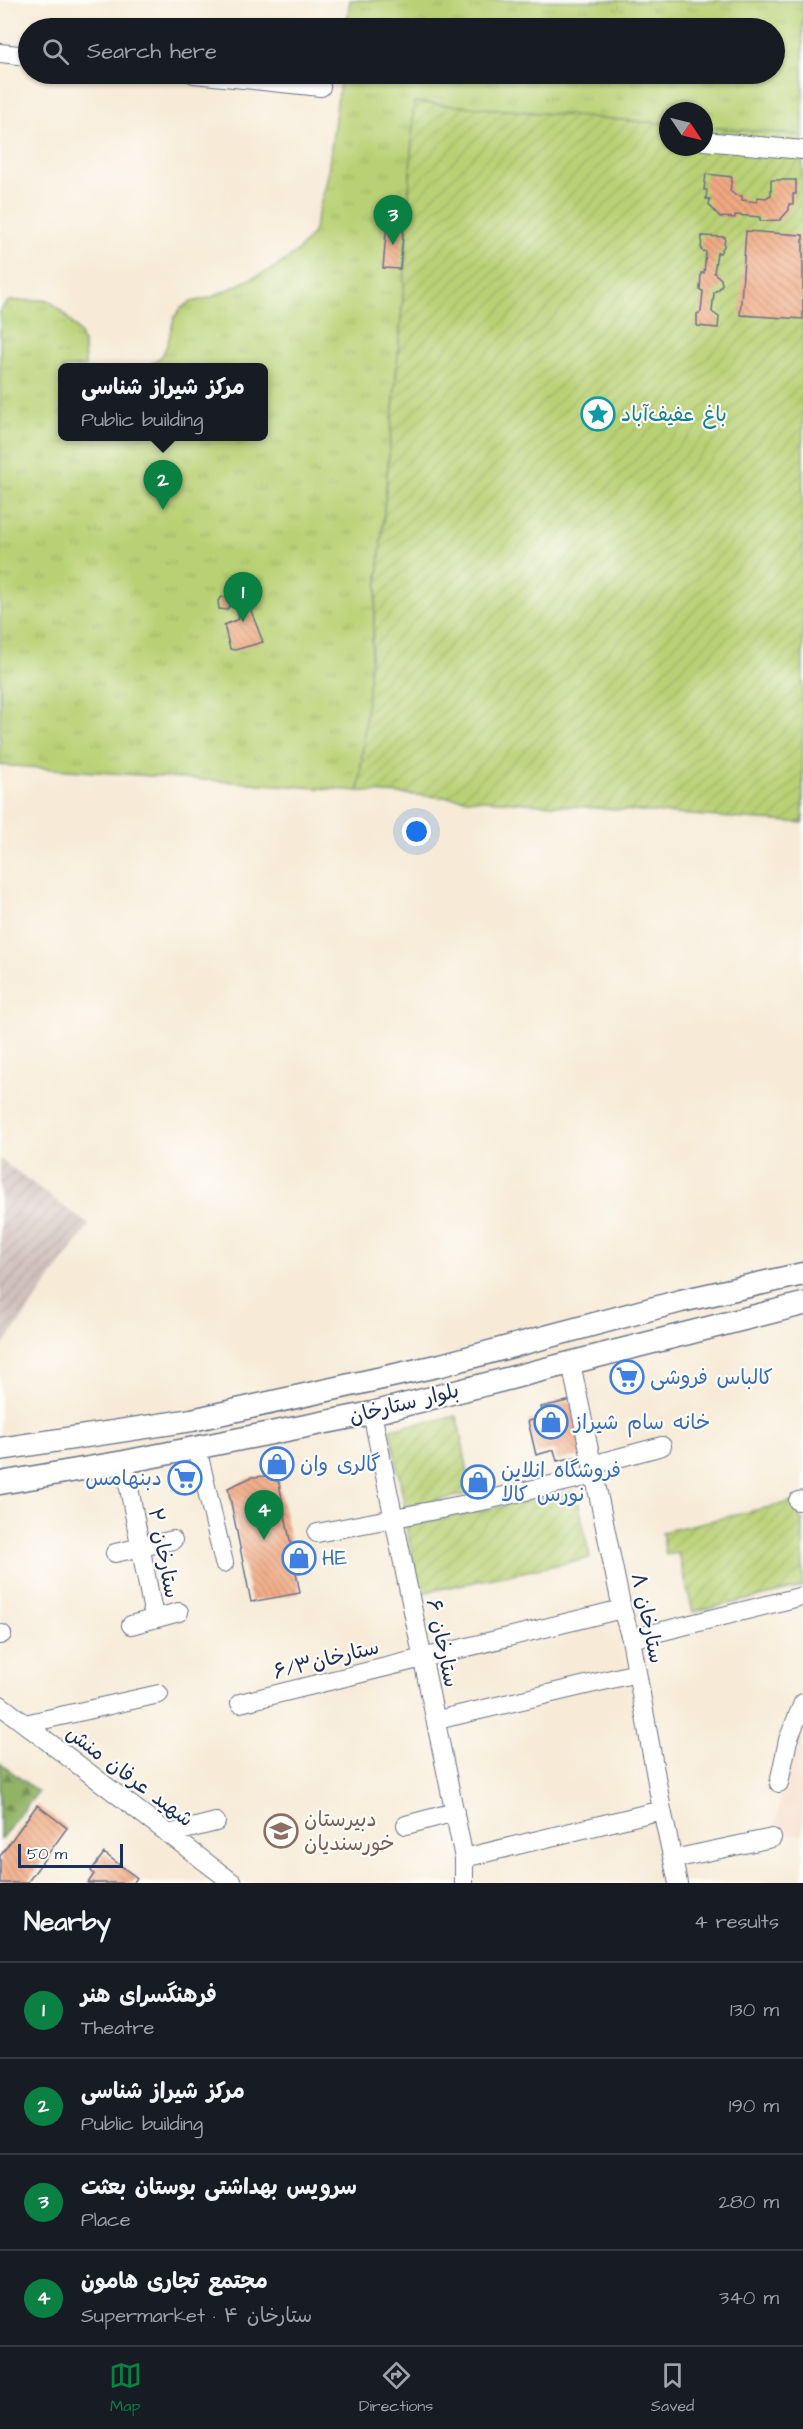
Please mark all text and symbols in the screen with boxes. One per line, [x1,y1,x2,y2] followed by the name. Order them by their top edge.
[18,18,785,84] search box
[39,35,72,68] icon: search
[87,36,217,67] text: Search here
[659,102,713,156] north arrow
[374,196,412,245] pin: 3
[58,363,268,441] popup
[81,372,245,403] text: مرکز شیراز شناسی
[580,396,616,432] place icon: باغ عفیف‌آباد
[621,400,727,429] place label: باغ عفیف‌آباد
[81,406,203,434] text: Public building
[144,460,182,510] pin: 2
[224,572,262,622] pin: 1
[402,817,431,846] your location
[609,1359,645,1395] supermarket icon: کالباس فروشی
[650,1363,773,1392] place label: کالباس فروشی
[346,1376,462,1431] street label: بلوار ستارخان
[533,1404,569,1440] shop icon: خانه سام شیراز
[572,1408,710,1438] place label: خانه سام شیراز
[259,1446,295,1482] shop icon: گالری وان
[300,1450,381,1479] place label: گالری وان
[501,1456,621,1509] place label: فروشگاه انلاین نورس کالا
[167,1460,203,1496] supermarket icon: دبنهامس
[85,1464,162,1493] place label: دبنهامس
[460,1464,496,1500] shop icon: فروشگاه انلاین نورس کالا
[244,1490,284,1540] pin: 4
[141,1506,186,1601] street label: ۲ ستارخان
[281,1540,317,1576] shop icon: HE
[322,1544,348,1573] place label: HE
[624,1570,671,1666] street label: ستارخان ۸
[419,1596,466,1690] street label: ستارخان ۶
[270,1632,382,1687] street label: ستارخان۶/۳
[60,1719,199,1834] street label: شهید عرفان منش
[304,1805,395,1858] place label: دبیرستان خورسندیان
[263,1813,299,1849] school or university icon: دبیرستان خورسندیان
[18,1841,123,1868] scale bar
[27,1843,67,1865] text: 50 m
[24,1904,111,1940] text: Nearby
[694,1908,779,1936] text: 4 results
[81,1980,217,2011] text: فرهنگسرای هنر
[42,1996,45,2024] text: 1
[730,1996,779,2024] text: 130 m
[81,2014,154,2042] text: Theatre
[81,2076,245,2107] text: مرکز شیراز شناسی
[38,2092,49,2120] text: 2
[729,2092,779,2120] text: 190 m
[81,2110,203,2138] text: Public building
[81,2172,357,2203] text: سرویس بهداشتی بوستان بعثت
[38,2188,49,2216] text: 3
[718,2188,779,2216] text: 280 m
[81,2206,131,2234] text: Place
[81,2266,268,2297] text: مجتمع تجاری هامون
[37,2284,50,2312] text: 4
[719,2284,779,2312] text: 340 m
[81,2302,312,2330] text: Supermarket · ۴ ستارخان
[109,2359,142,2417] tab: Map
[359,2359,433,2417] tab: Directions
[651,2359,694,2417] tab: Saved

